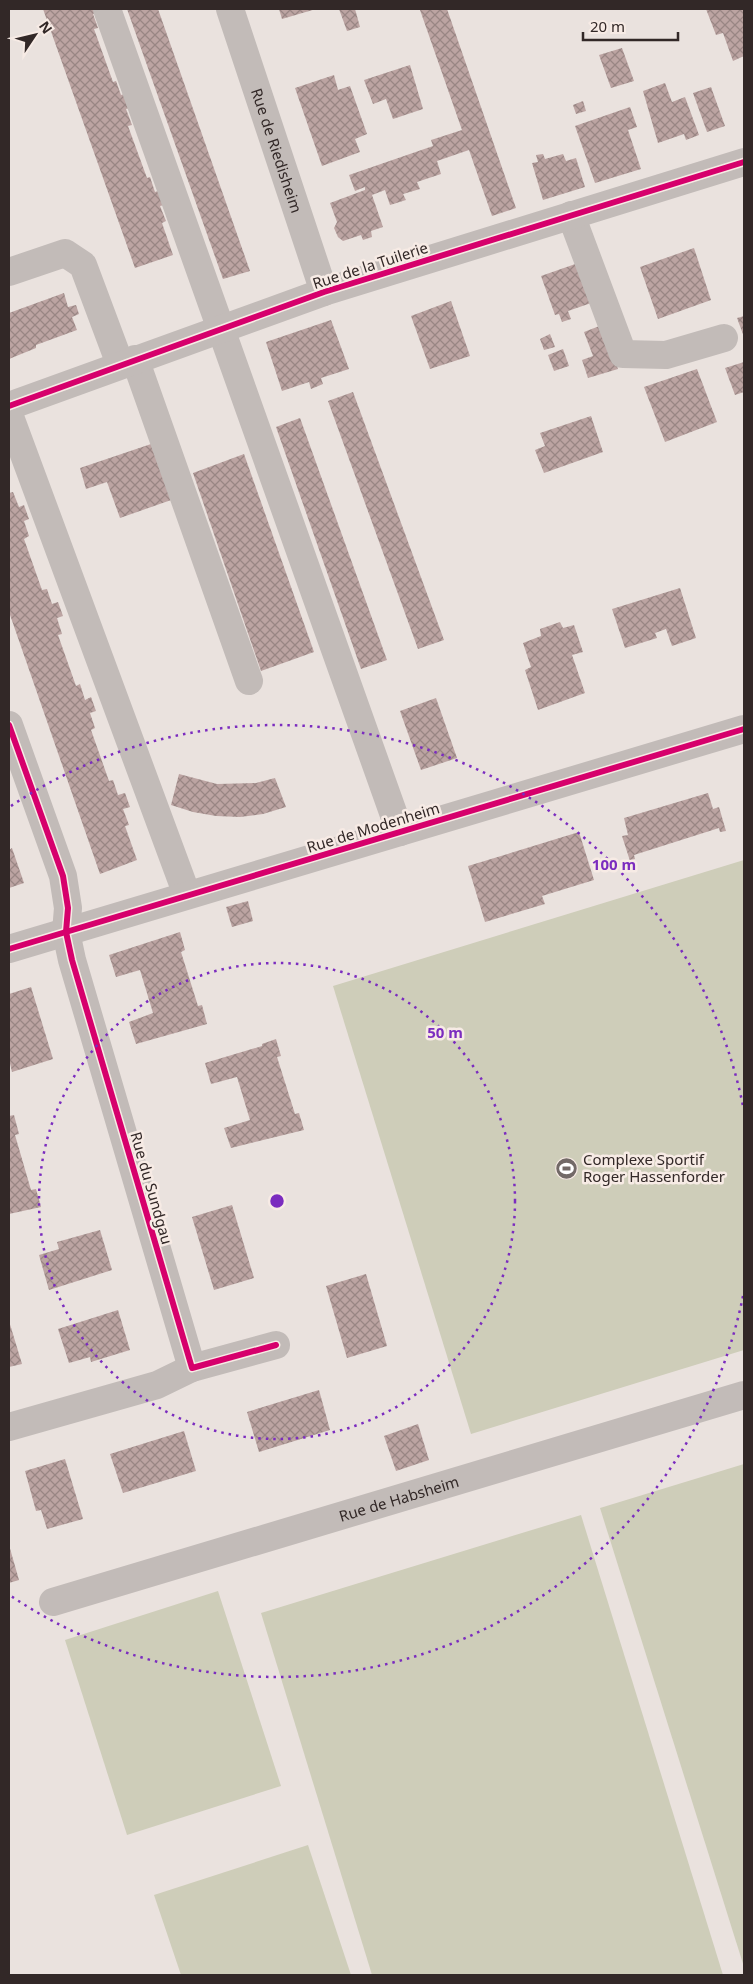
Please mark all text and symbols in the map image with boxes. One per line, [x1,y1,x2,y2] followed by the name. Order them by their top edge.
[10,10,60,60] north arrow
[583,10,678,42] scale bar
[590,16,625,36] text: 20 m
[35,17,57,37] text: N
[247,85,307,215] street label: Rue de Riedisheim
[310,237,430,293] street label: Rue de la Tuilerie
[304,797,442,857] street label: Rue de Modenheim
[592,854,636,874] text: 100 m
[427,1022,463,1042] text: 50 m
[126,1129,178,1247] street label: Rue du Sundgau
[583,1149,725,1186] place label: Complexe Sportif Roger Hassenforder
[555,1156,579,1180] sports icon: Complexe Sportif Roger Hassenforder
[268,1192,286,1210] centre of rings
[336,1471,461,1526] street label: Rue de Habsheim

